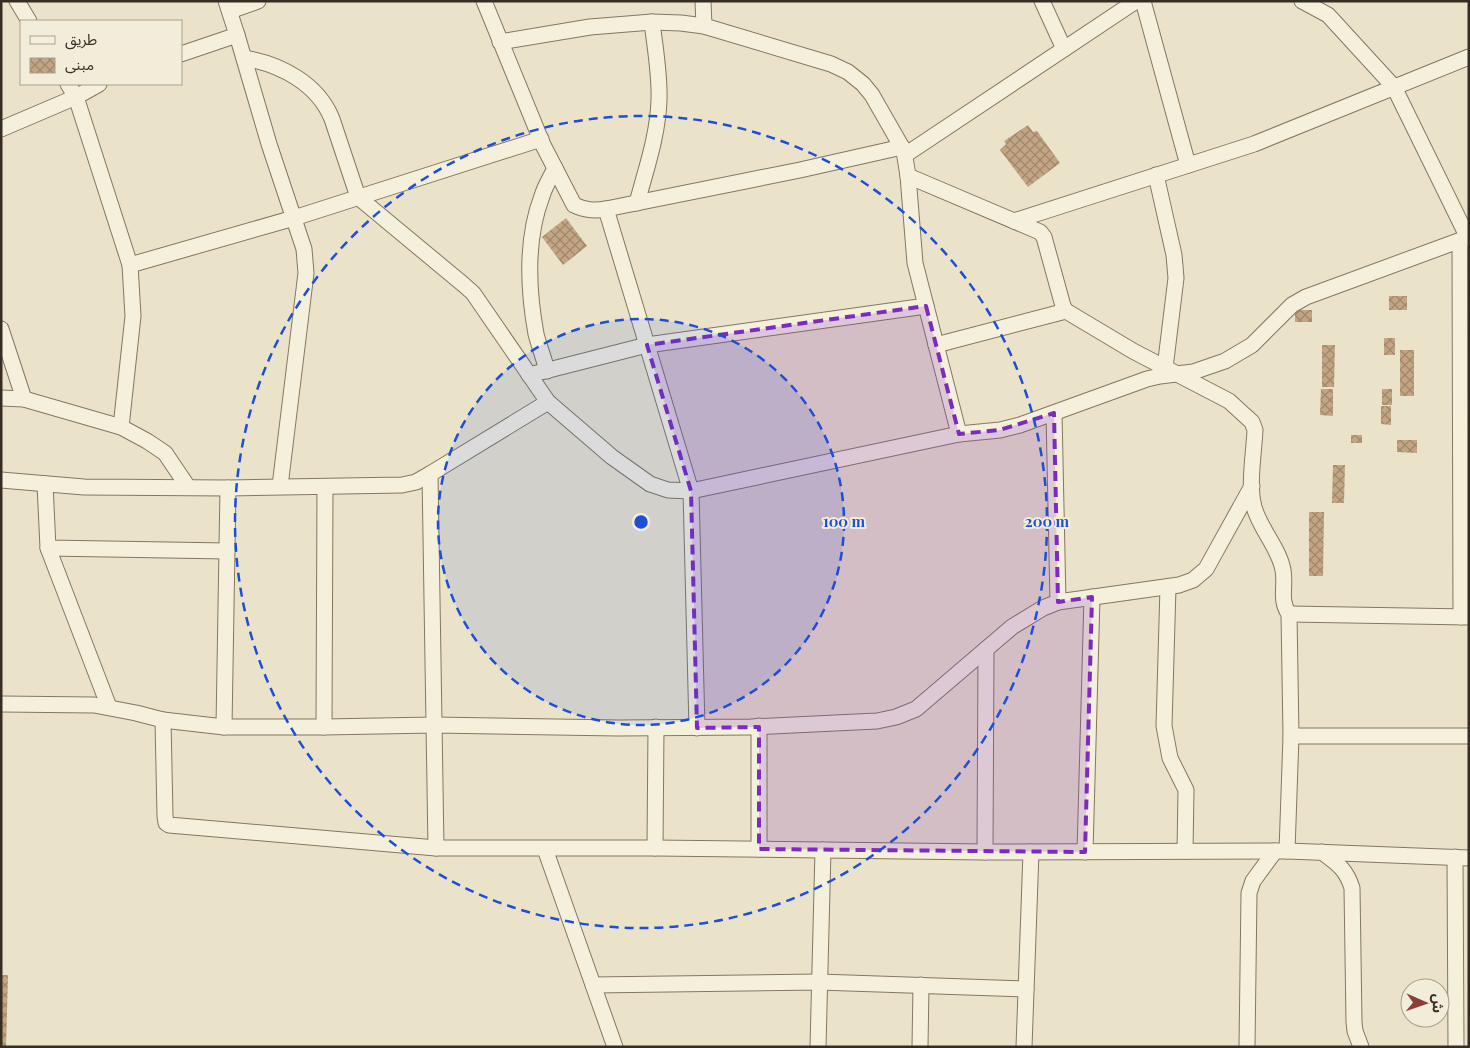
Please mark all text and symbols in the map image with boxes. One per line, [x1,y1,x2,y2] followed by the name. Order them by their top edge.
[20,20,182,85] legend
[65,29,97,50] text: طريق
[65,54,94,74] text: مبنى
[823,511,866,531] text: 100 m
[1025,511,1070,531] text: 200 m
[632,513,650,531] centre of rings
[1400,978,1450,1028] north arrow
[1429,994,1448,1013] text: ش

